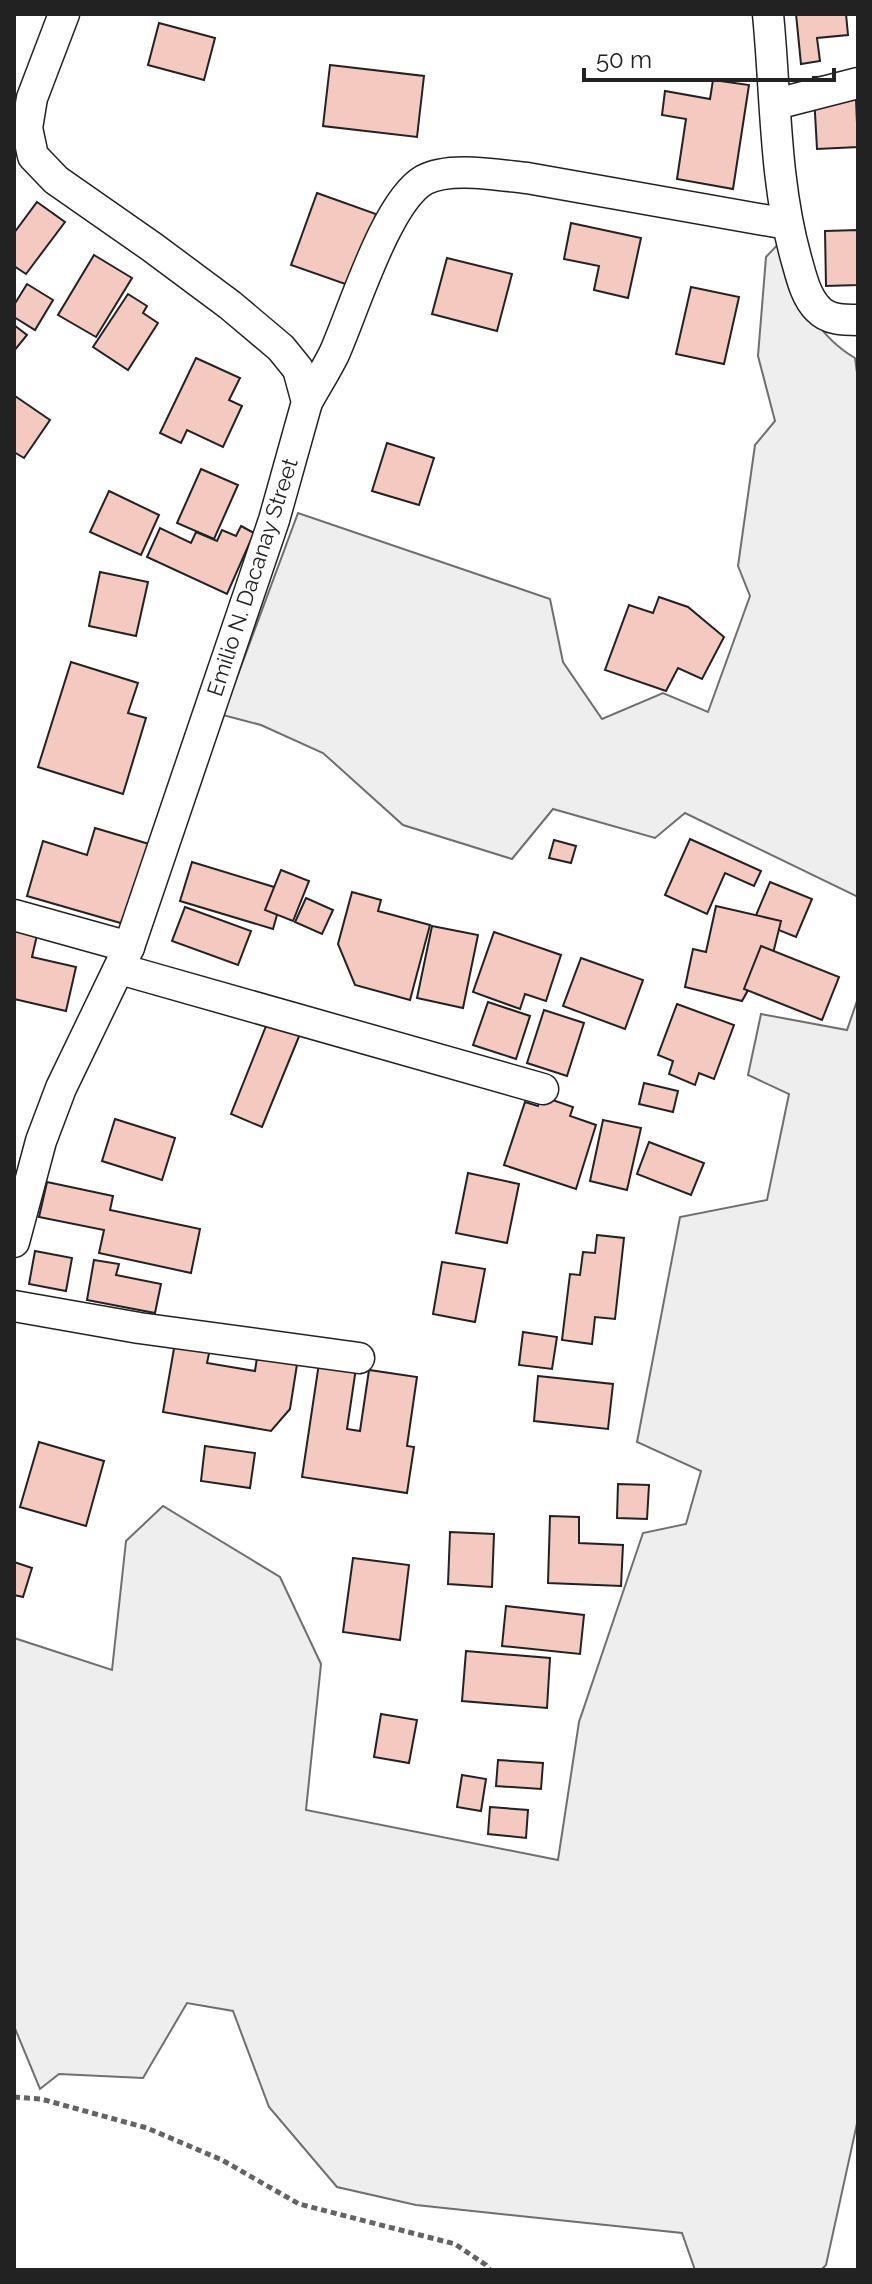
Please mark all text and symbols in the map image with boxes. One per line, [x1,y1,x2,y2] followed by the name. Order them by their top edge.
[584,32,834,82] scale bar
[596,45,652,74] text: 50 m
[201,454,303,699] street label: Emilio N. Dacanay Street

